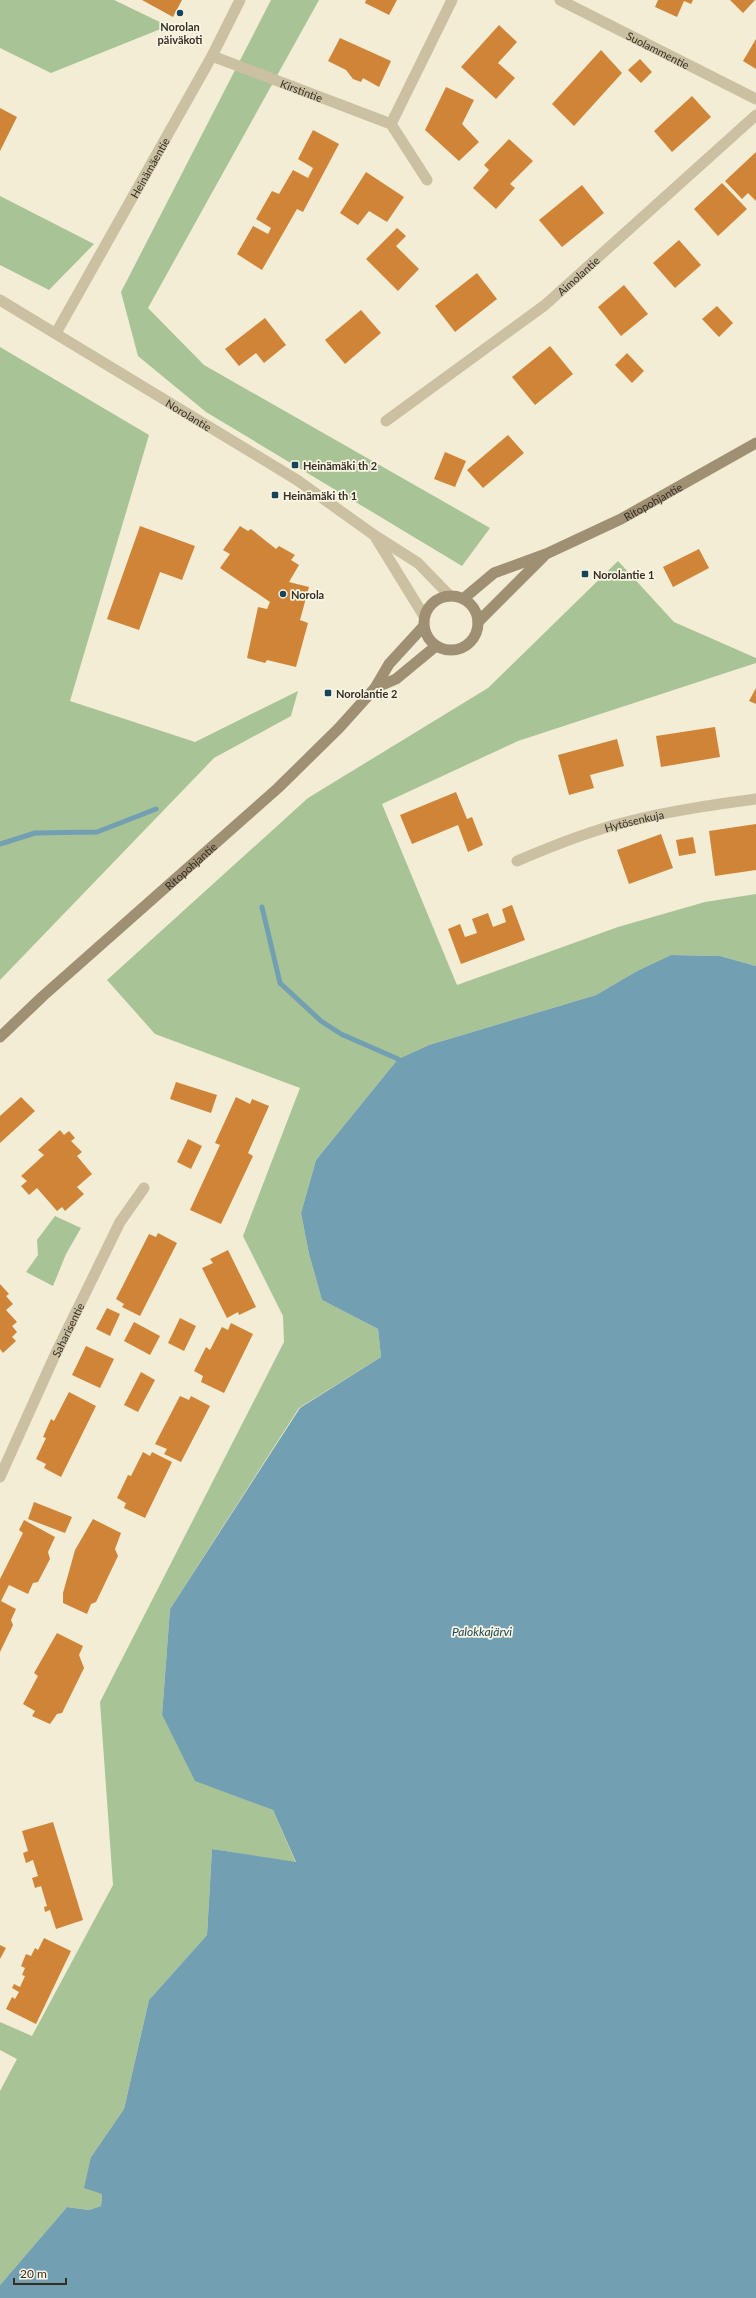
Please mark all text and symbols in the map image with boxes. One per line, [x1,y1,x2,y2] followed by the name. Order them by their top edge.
[175,8,185,18] marker: Norolan päiväkoti
[158,20,202,46] place label: Norolan päiväkoti
[624,28,692,71] street label: Suolammentie
[279,76,325,104] street label: Kirstintie
[127,135,172,200] street label: Heinämäentie
[554,253,602,298] street label: Aimolantie
[164,396,214,433] street label: Norolantie
[303,459,377,472] place label: Heinämäki th 2
[290,460,300,470] marker: Heinämäki th 2
[621,479,684,523] street label: Ritopohjantie
[283,489,357,502] place label: Heinämäki th 1
[270,490,280,500] marker: Heinämäki th 1
[593,568,654,581] place label: Norolantie 1
[580,569,590,579] marker: Norolantie 1
[291,588,324,601] place label: Norola
[278,589,288,599] marker: Norola
[336,687,397,700] place label: Norolantie 2
[323,688,333,698] marker: Norolantie 2
[603,807,665,834] street label: Hytösenkuja
[162,839,219,892] street label: Ritopohjantie
[49,1300,86,1359] street label: Saharisentie
[452,1624,512,1639] water label: Palokkajärvi
[14,2260,66,2286] scale bar
[20,2266,47,2281] text: 20 m

